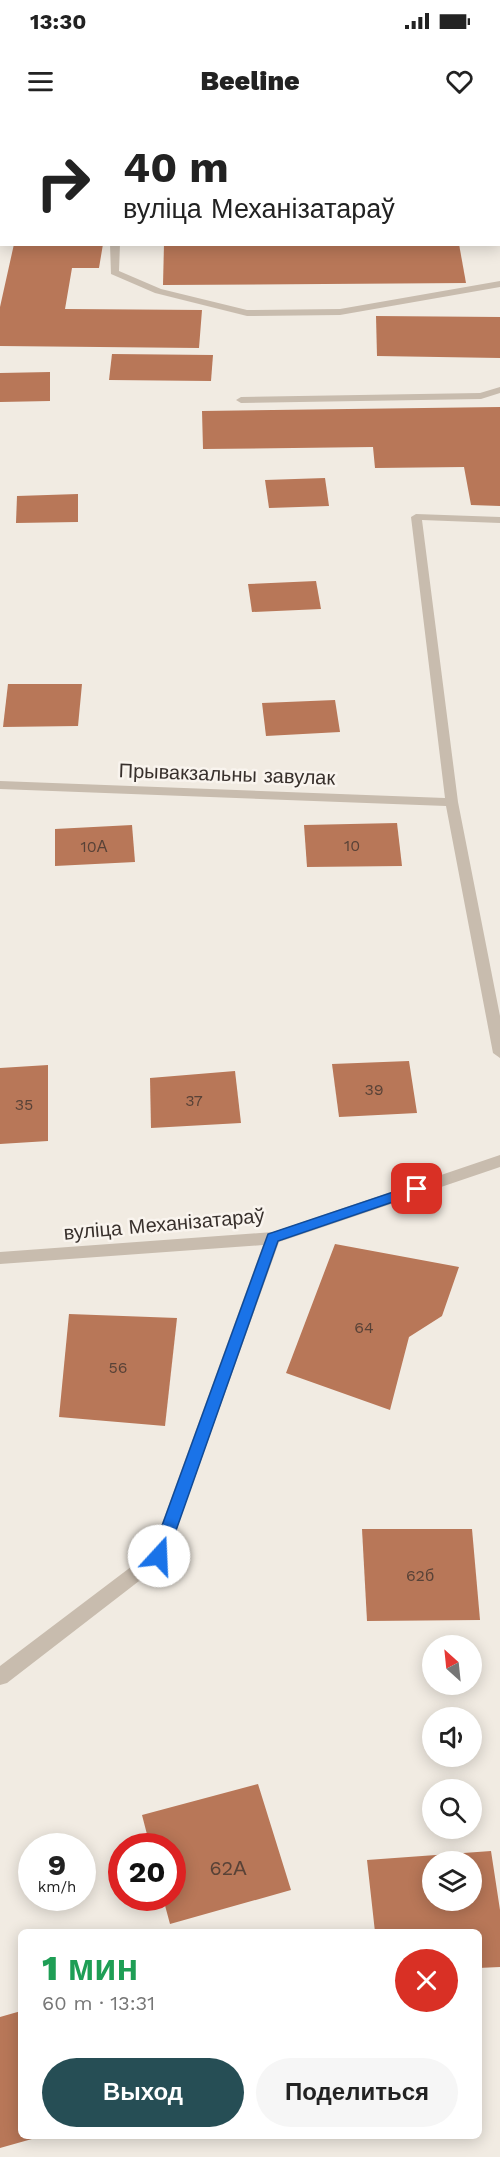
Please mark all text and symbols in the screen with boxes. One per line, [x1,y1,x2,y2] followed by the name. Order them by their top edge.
[30,9,86,34] text: 13:30
[24,65,57,98] icon: menu
[200,65,300,97] text: Beeline
[443,65,476,98] icon: heart
[123,143,229,192] text: 40 m
[24,144,102,222] icon: right
[123,193,395,225] text: вуліца Механізатараў
[118,758,336,790] street label: Прывакзальны завулак
[344,836,360,855] house number: 10
[81,837,108,856] house number: 10А
[364,1080,384,1099] house number: 39
[185,1091,203,1110] house number: 37
[15,1095,33,1114] house number: 35
[391,1163,442,1214] pin
[400,1172,433,1205] icon: arrive
[63,1203,265,1245] street label: вуліца Механізатараў
[354,1318,374,1337] house number: 64
[108,1358,128,1377] house number: 56
[127,1524,191,1588] position arrow
[406,1566,434,1585] house number: 62б
[422,1635,482,1695] north arrow
[422,1635,482,1911] map controls
[422,1707,482,1767] button: sound
[422,1779,482,1839] button: search
[108,1833,186,1911] speed limit sign: 20
[48,1847,66,1882] text: 9
[422,1851,482,1911] button: layers
[209,1856,247,1880] house number: 62А
[38,1878,76,1896] text: km/h
[42,1947,138,1989] text: 1 мин
[395,1949,458,2012] button: close
[42,1991,155,2015] text: 60 m · 13:31
[42,2058,244,2127] button: Выход
[256,2058,458,2127] button: Поделиться

